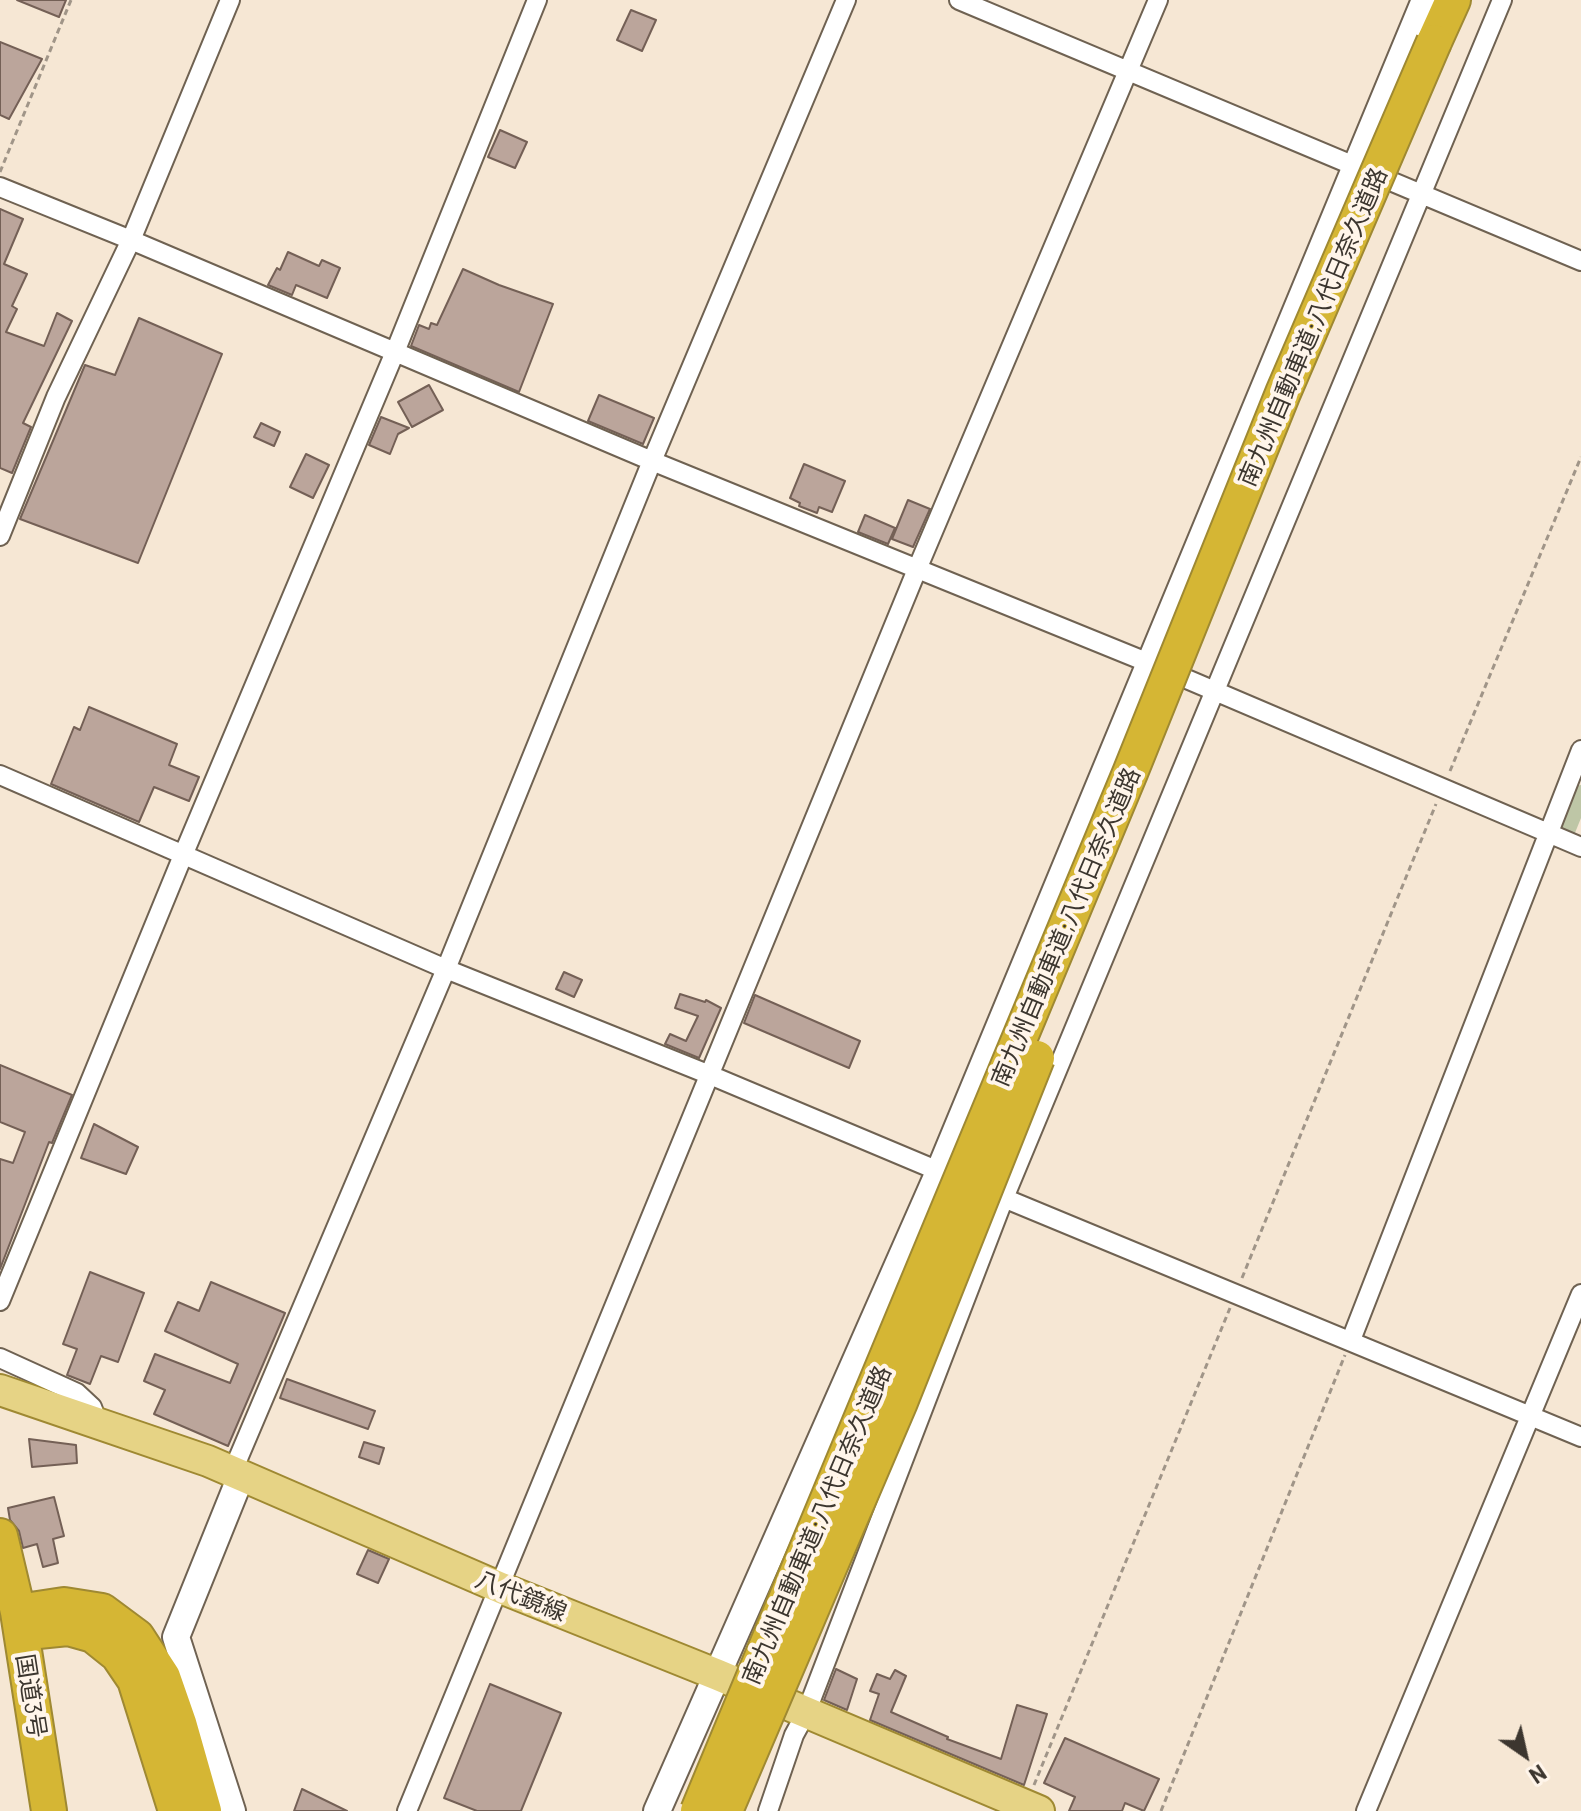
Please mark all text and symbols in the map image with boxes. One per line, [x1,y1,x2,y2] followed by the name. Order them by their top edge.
[1233,163,1393,491] street label: 南九州自動車道;八代日奈久道路
[986,763,1146,1091] street label: 南九州自動車道;八代日奈久道路
[737,1361,897,1689] street label: 南九州自動車道;八代日奈久道路
[471,1565,571,1627] street label: 八代鏡線
[10,1652,52,1740] street label: 国道3号
[1485,1715,1565,1795] north arrow
[1525,1760,1552,1790] text: N

